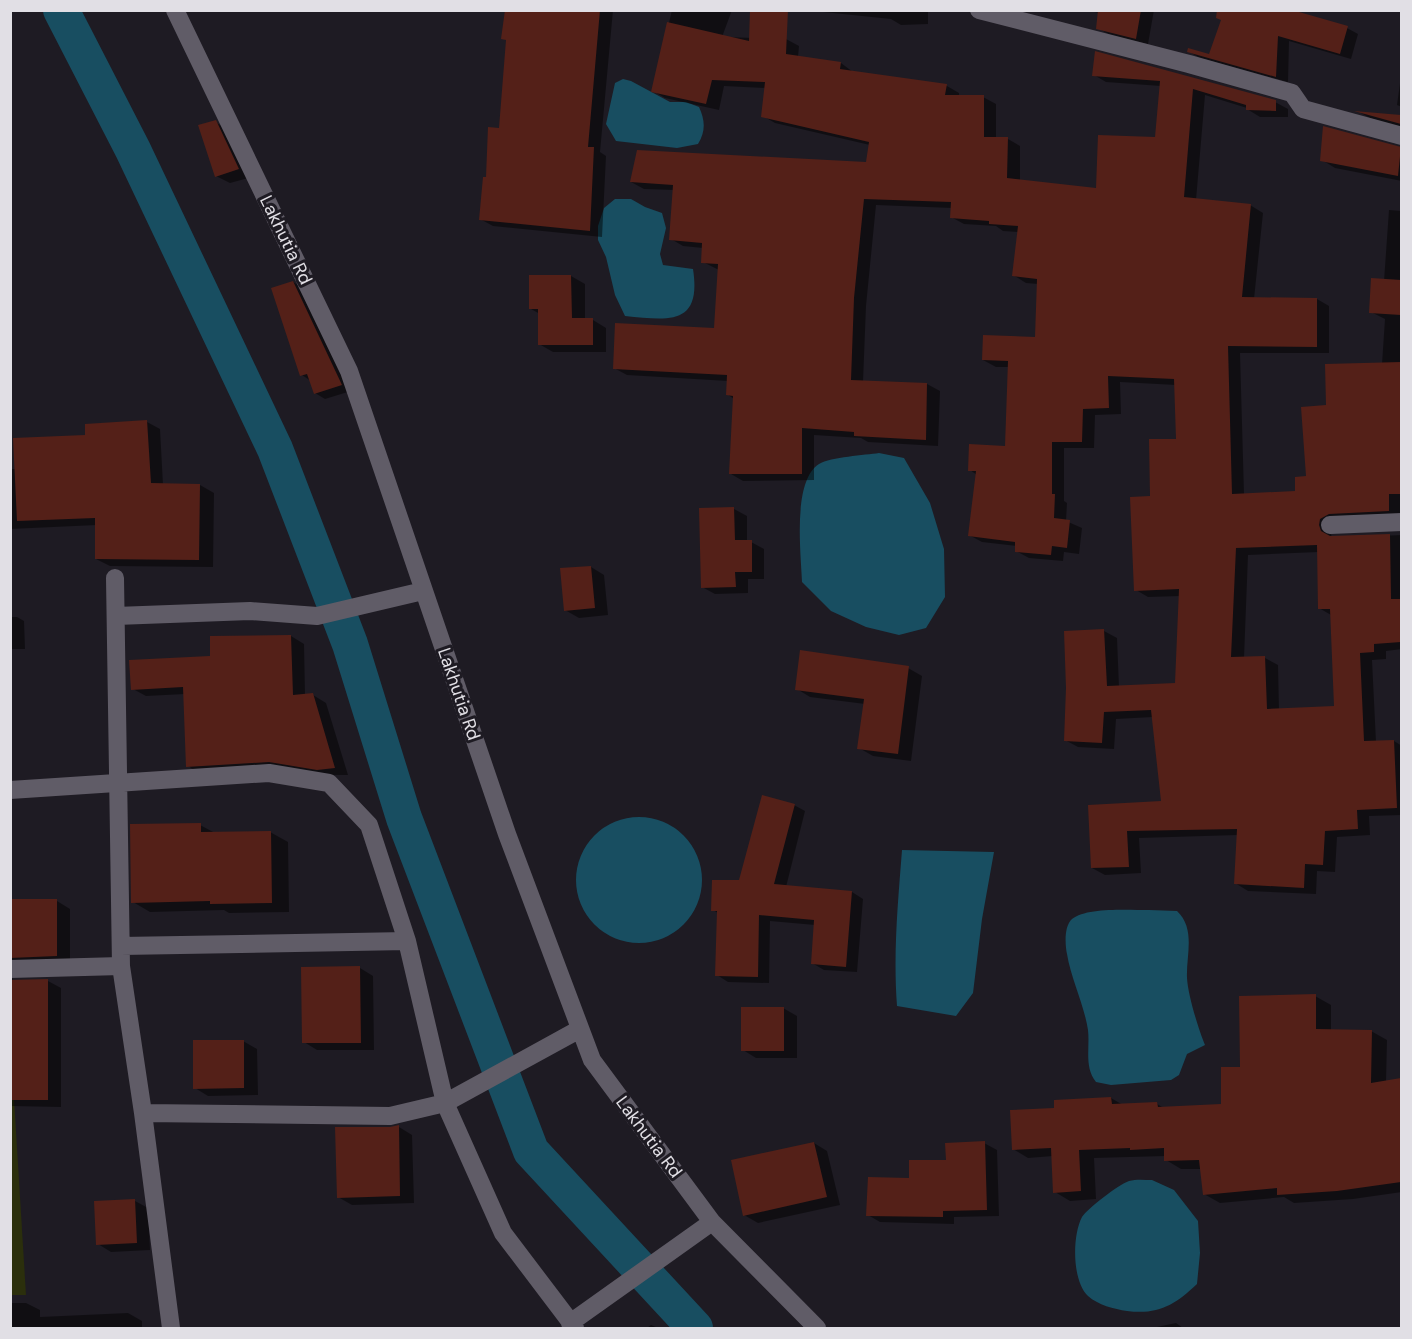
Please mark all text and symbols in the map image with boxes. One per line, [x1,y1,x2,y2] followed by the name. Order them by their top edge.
[254,191,318,289] street label: Lakhutia Rd
[432,645,486,743] street label: Lakhutia Rd
[610,1091,688,1183] street label: Lakhutia Rd

